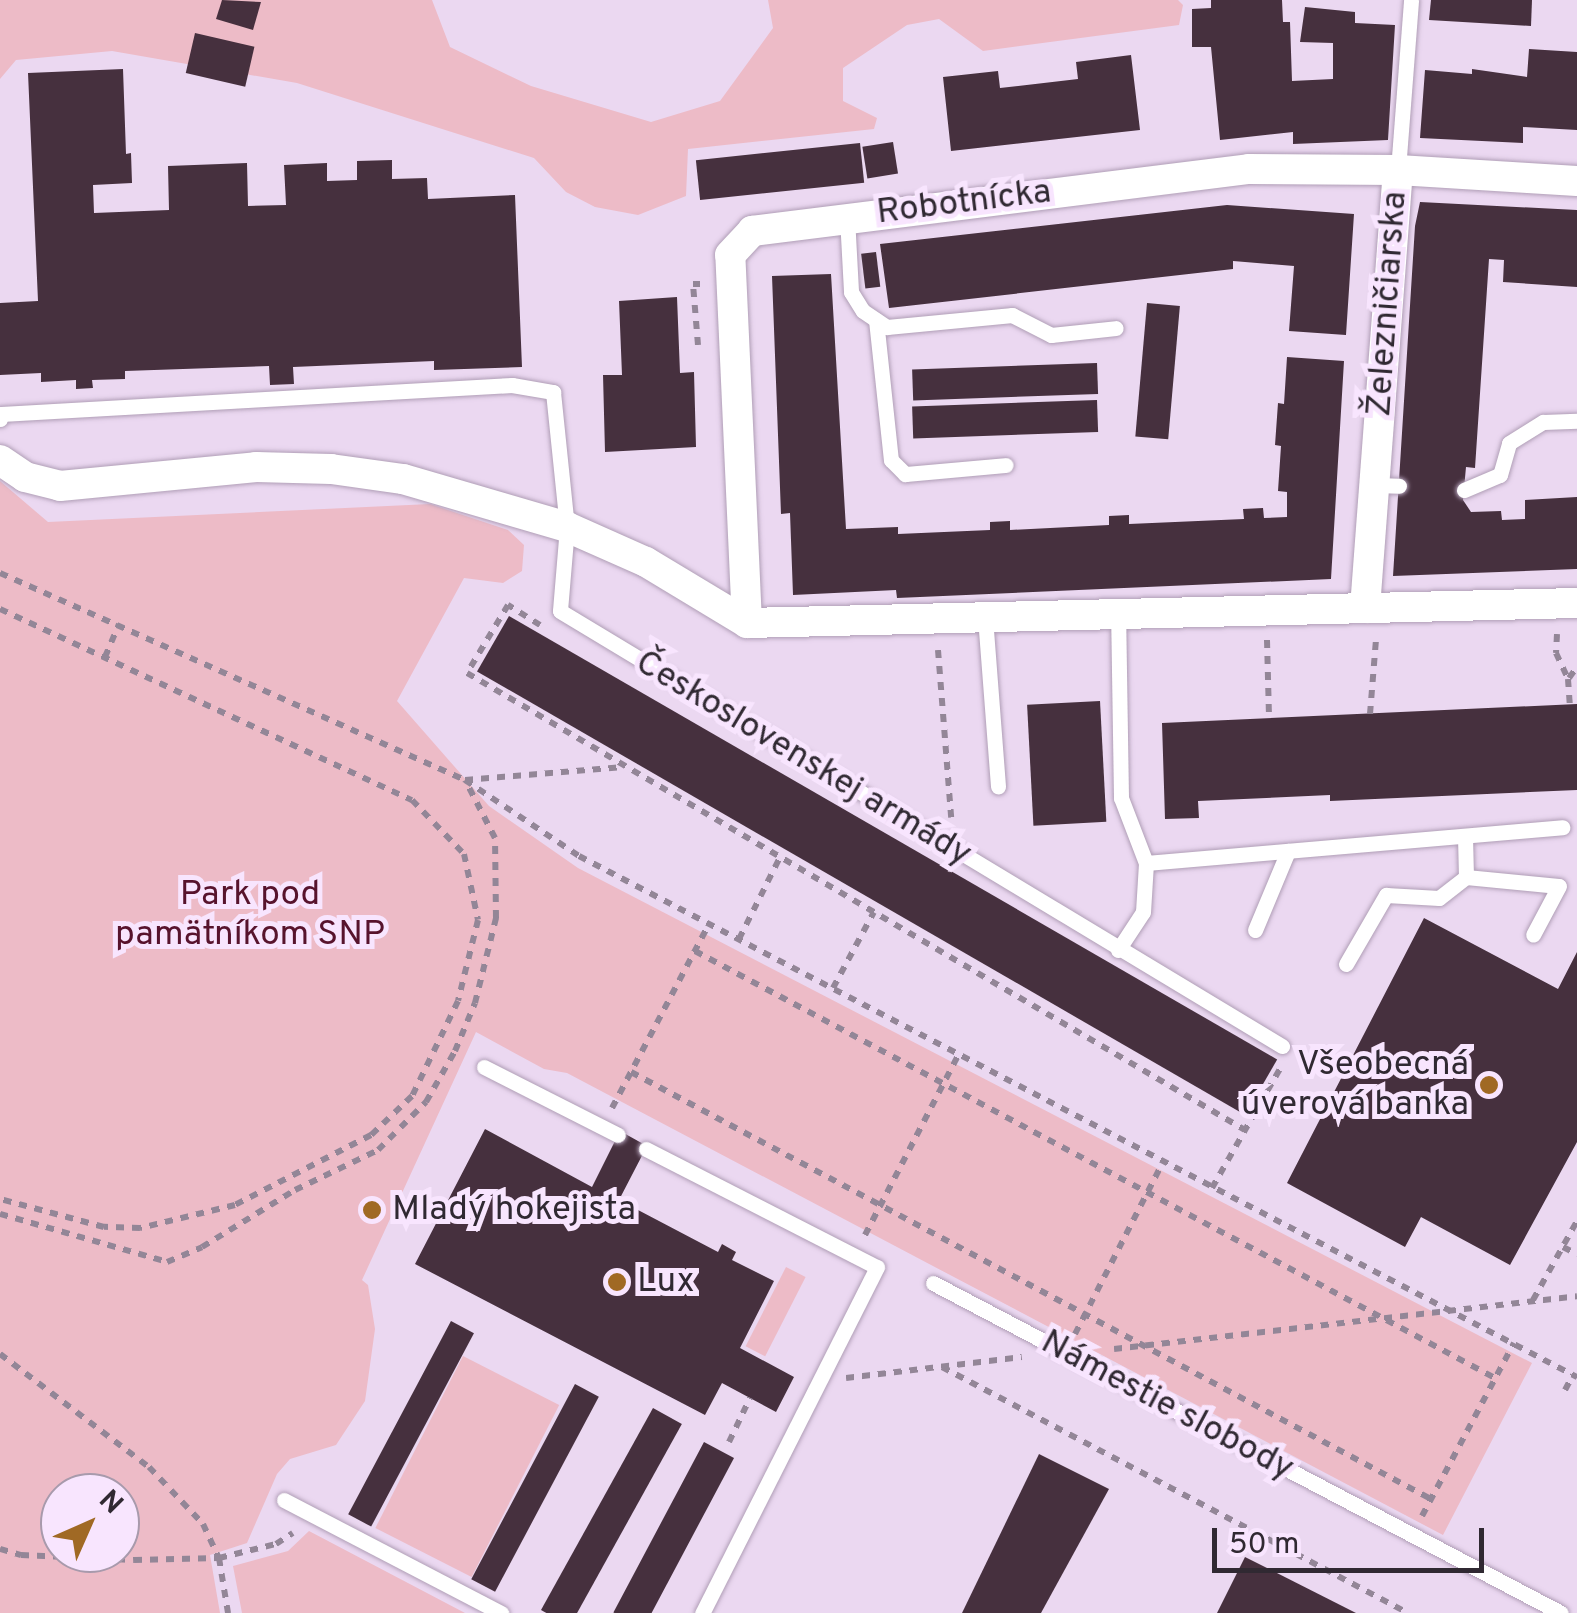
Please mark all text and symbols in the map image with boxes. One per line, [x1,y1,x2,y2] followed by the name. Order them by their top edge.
[874,171,1054,235] street label: Robotnícka
[1359,190,1417,418] street label: Železničiarska
[627,642,979,876] street label: Československej armády
[115,874,385,956] park label: Park pod pamätníkom SNP
[1241,1044,1469,1126] place label: Všeobecná úverová banka
[1478,1074,1500,1096] marker: Všeobecná úverová banka
[392,1189,636,1231] place label: Mladý hokejista
[361,1199,383,1221] marker: Mladý hokejista
[637,1261,695,1303] place label: Lux
[606,1271,628,1293] marker: Lux
[1034,1322,1300,1490] street label: Námestie slobody
[40,1473,140,1573] north arrow
[90,1483,130,1523] text: N
[1217,1508,1490,1570] scale bar
[1229,1527,1299,1564] text: 50 m

